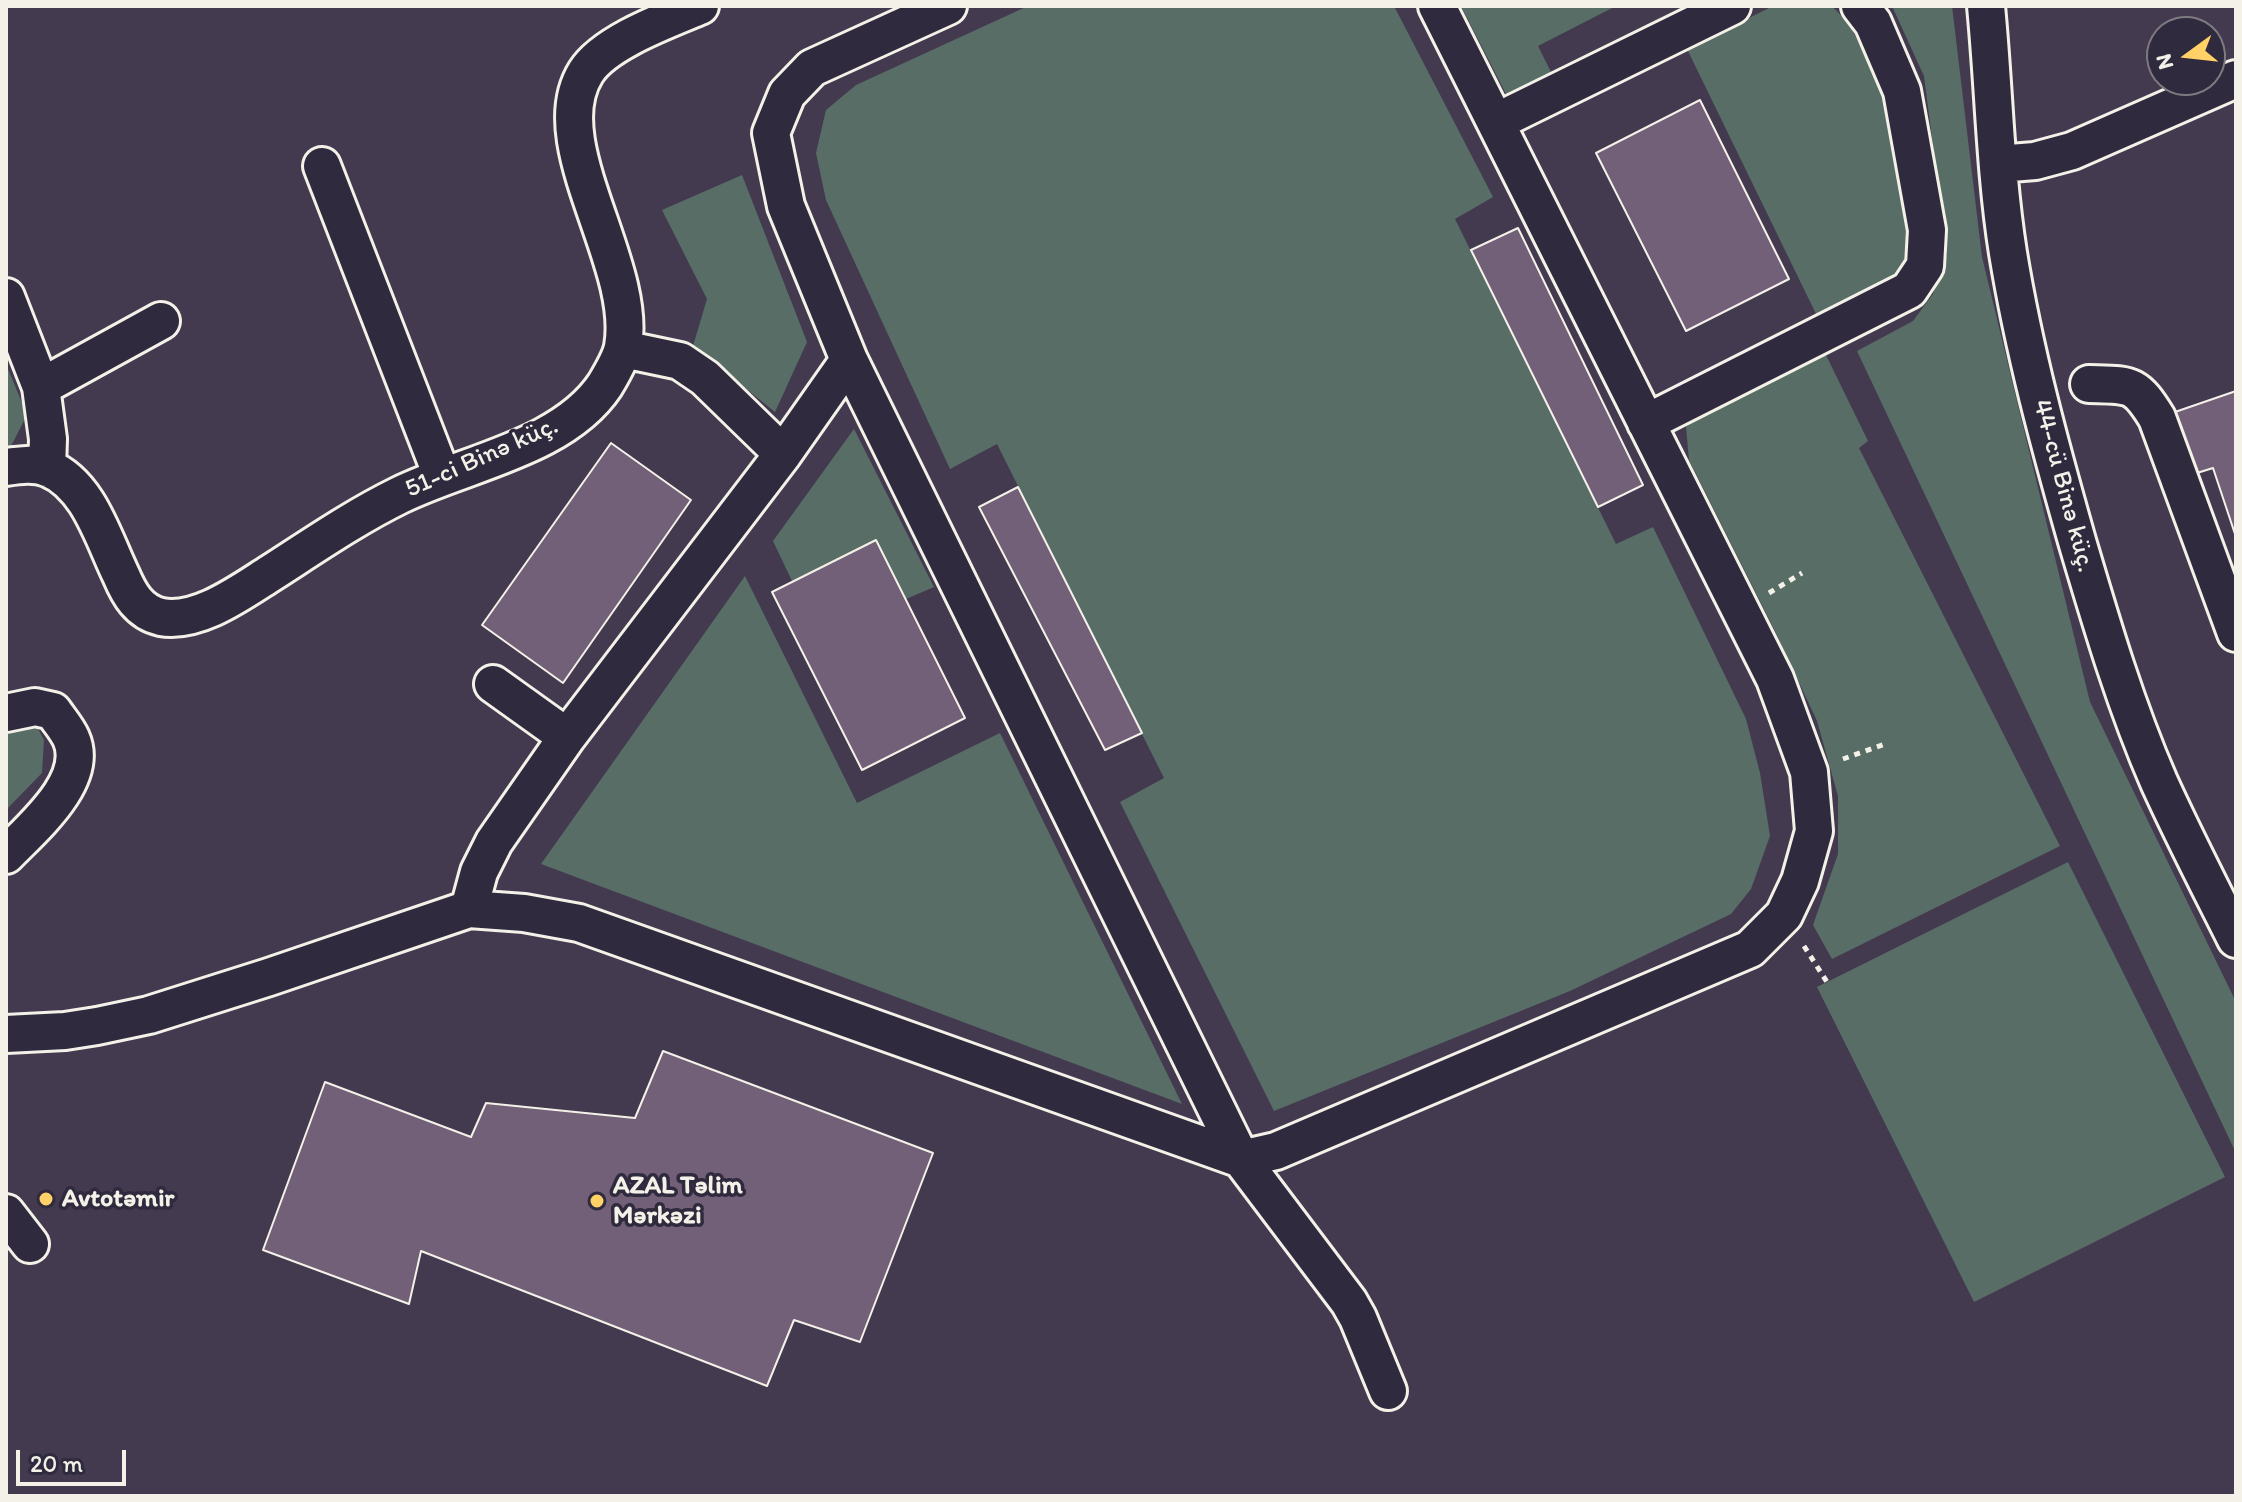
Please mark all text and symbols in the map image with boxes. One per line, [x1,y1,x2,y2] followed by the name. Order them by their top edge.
[2146,16,2226,96] north arrow
[2149,51,2179,73] text: N
[2025,396,2101,576] street label: 44-cü Binə küç.
[401,410,563,506] street label: 51-ci Binə küç.
[613,1170,743,1232] place label: AZAL Təlim Mərkəzi
[62,1183,174,1215] place label: Avtotəmir
[37,1190,55,1208] marker: Avtotəmir
[588,1192,606,1210] marker: AZAL Təlim Mərkəzi
[20,1434,130,1484] scale bar
[30,1449,83,1478] text: 20 m

